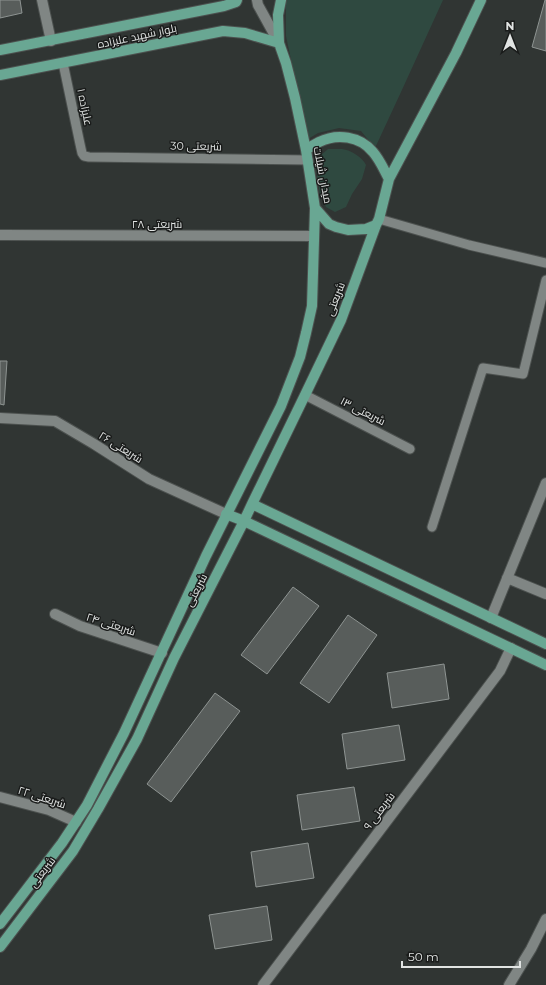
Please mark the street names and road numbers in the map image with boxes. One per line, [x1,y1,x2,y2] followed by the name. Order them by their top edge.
[96,21,178,51] street label: بلوار شهید علیزاده
[74,87,96,127] street label: علیزاده ۱
[170,139,222,153] street label: شریعتی 30
[311,145,335,205] street label: میدان شیلات
[132,217,182,231] street label: شریعتی ۲۸
[322,280,348,318] street label: شریعتی
[338,394,388,428] street label: شریعتی ۱۳
[96,428,146,466] street label: شریعتی ۲۶
[182,571,210,609] street label: شریعتی
[85,609,137,639] street label: شریعتی ۲۴
[16,783,68,811] street label: شریعتی ۲۲
[360,789,398,833] street label: شریعتی ۹
[26,854,58,890] street label: شریعتی

